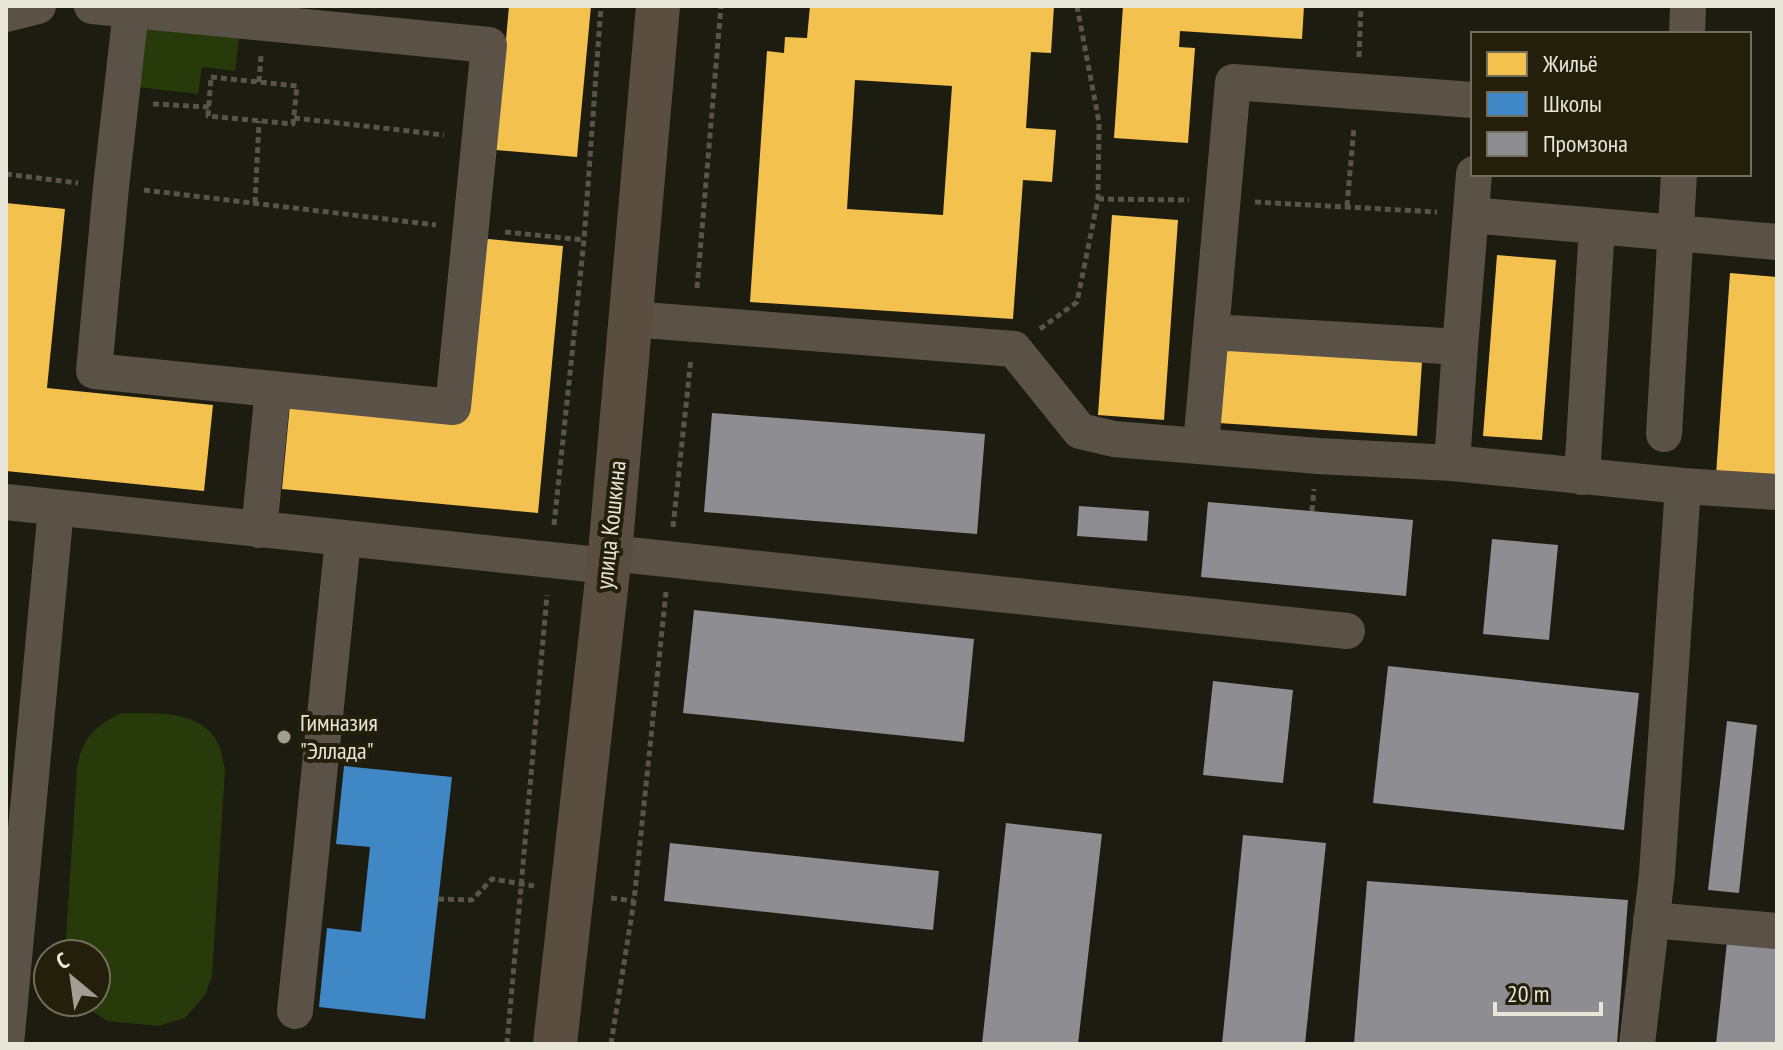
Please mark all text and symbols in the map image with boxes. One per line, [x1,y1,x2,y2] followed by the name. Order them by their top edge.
[1471,32,1751,176] legend
[1542,48,1598,79] text: Жильё
[1543,88,1602,119] text: Школы
[1543,128,1628,159] text: Промзона
[588,459,633,591] street label: улица Кошкина
[300,707,378,766] place label: Гимназия "Эллада"
[275,728,293,746] marker: Гимназия "Эллада"
[32,938,112,1018] north arrow
[51,946,73,975] text: С
[1495,966,1601,1016] scale bar
[1507,978,1549,1009] text: 20 m

